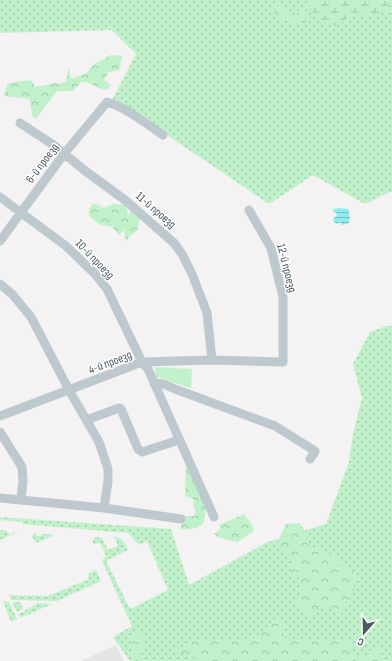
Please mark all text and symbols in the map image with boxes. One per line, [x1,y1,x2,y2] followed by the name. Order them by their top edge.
[23,140,62,186] street label: 6-й проезд
[132,189,179,232] street label: 11-й проезд
[72,236,117,283] street label: 10-й проезд
[273,242,300,294] street label: 12-й проезд
[86,347,134,378] street label: 4-й проезд
[344,613,384,653] north arrow
[356,635,366,649] text: С

